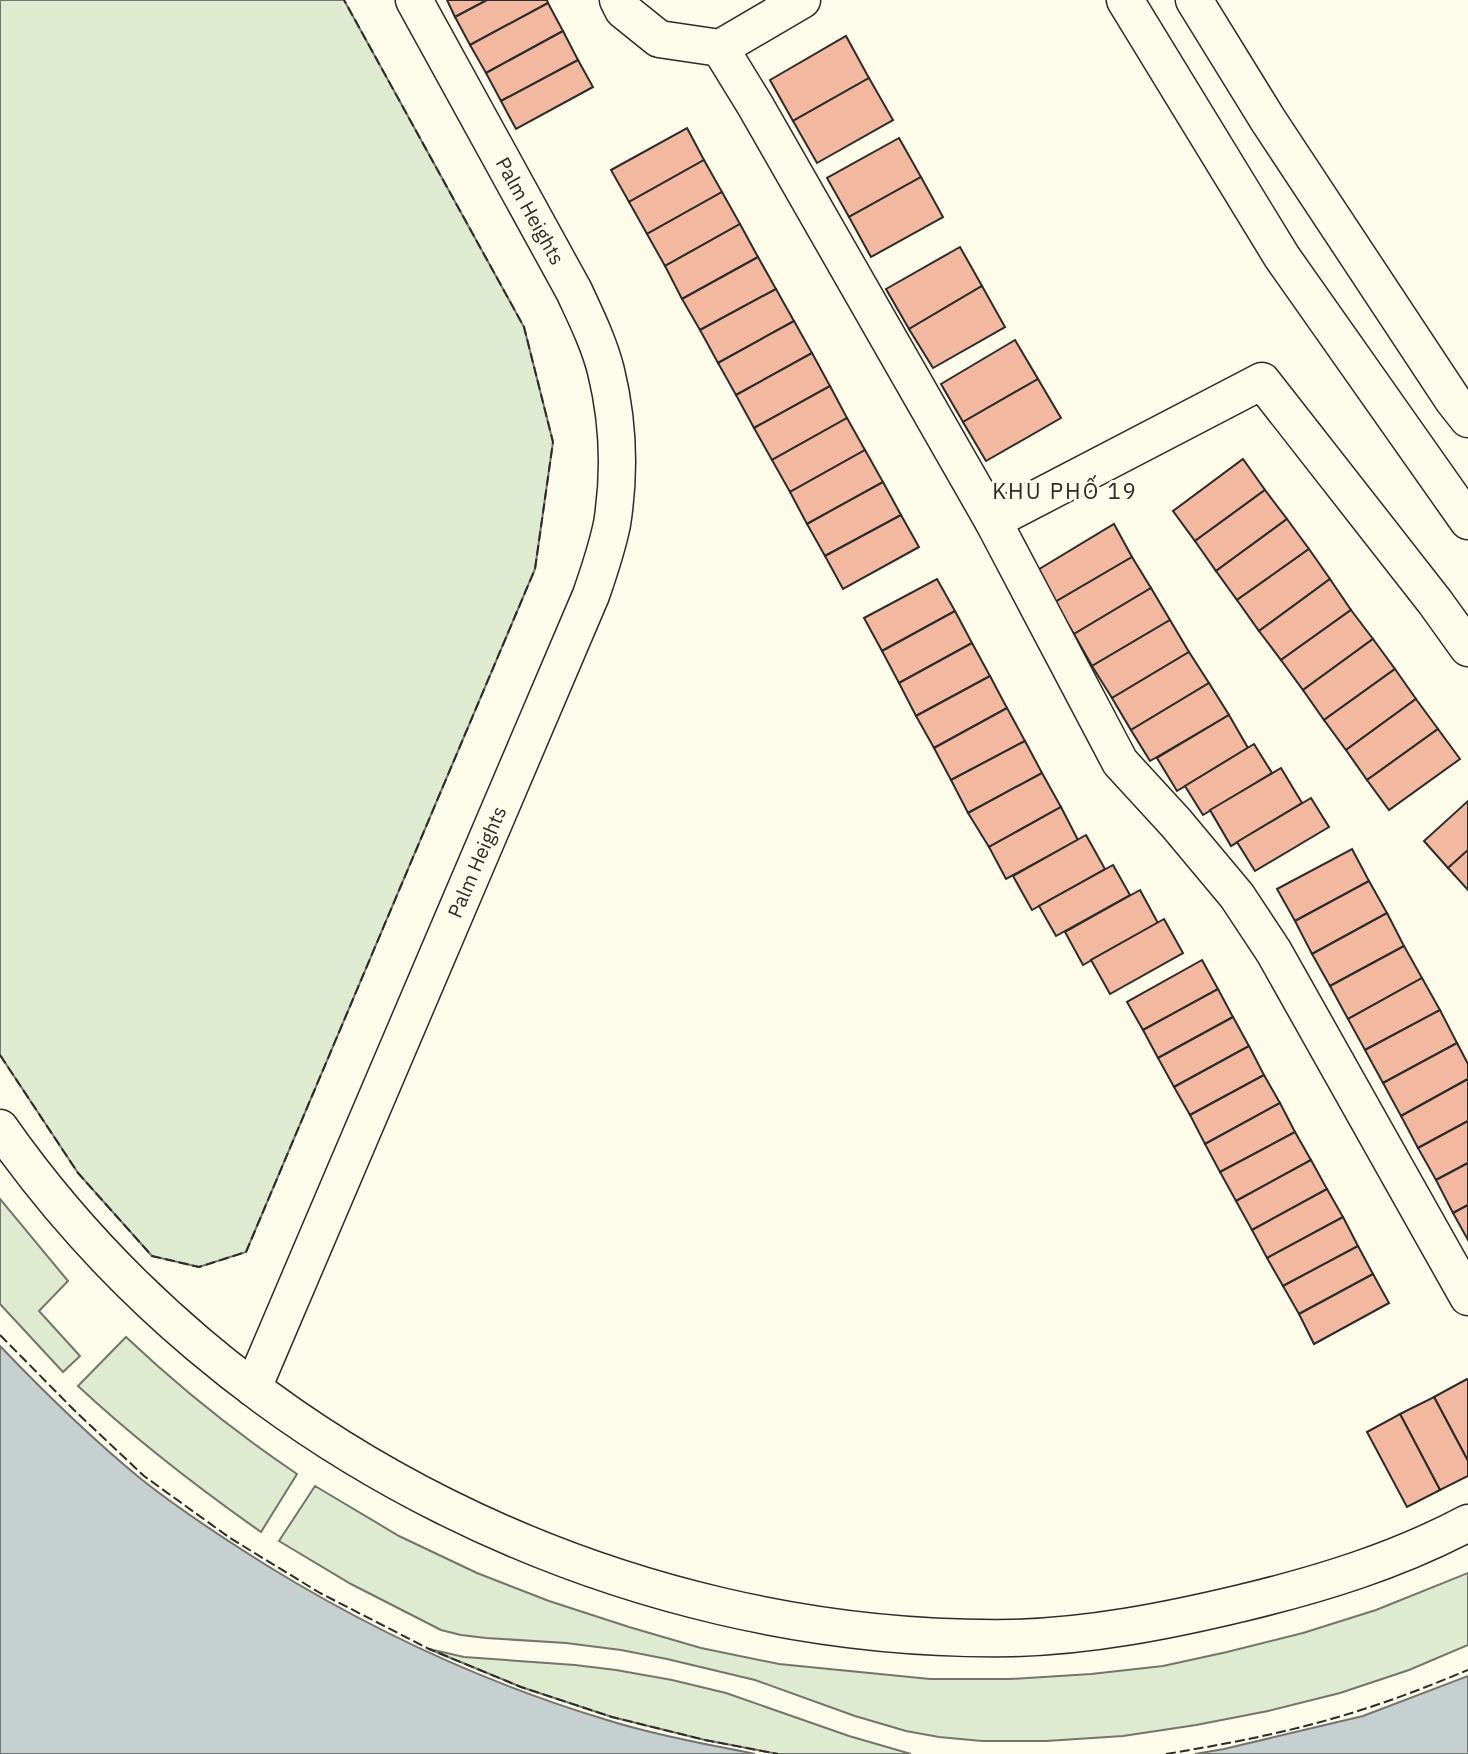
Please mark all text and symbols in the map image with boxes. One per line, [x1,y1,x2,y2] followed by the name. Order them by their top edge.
[490,152,571,269] street label: Palm Heights
[992,474,1138,505] district label: KHU PHỐ 19
[441,802,512,922] street label: Palm Heights

